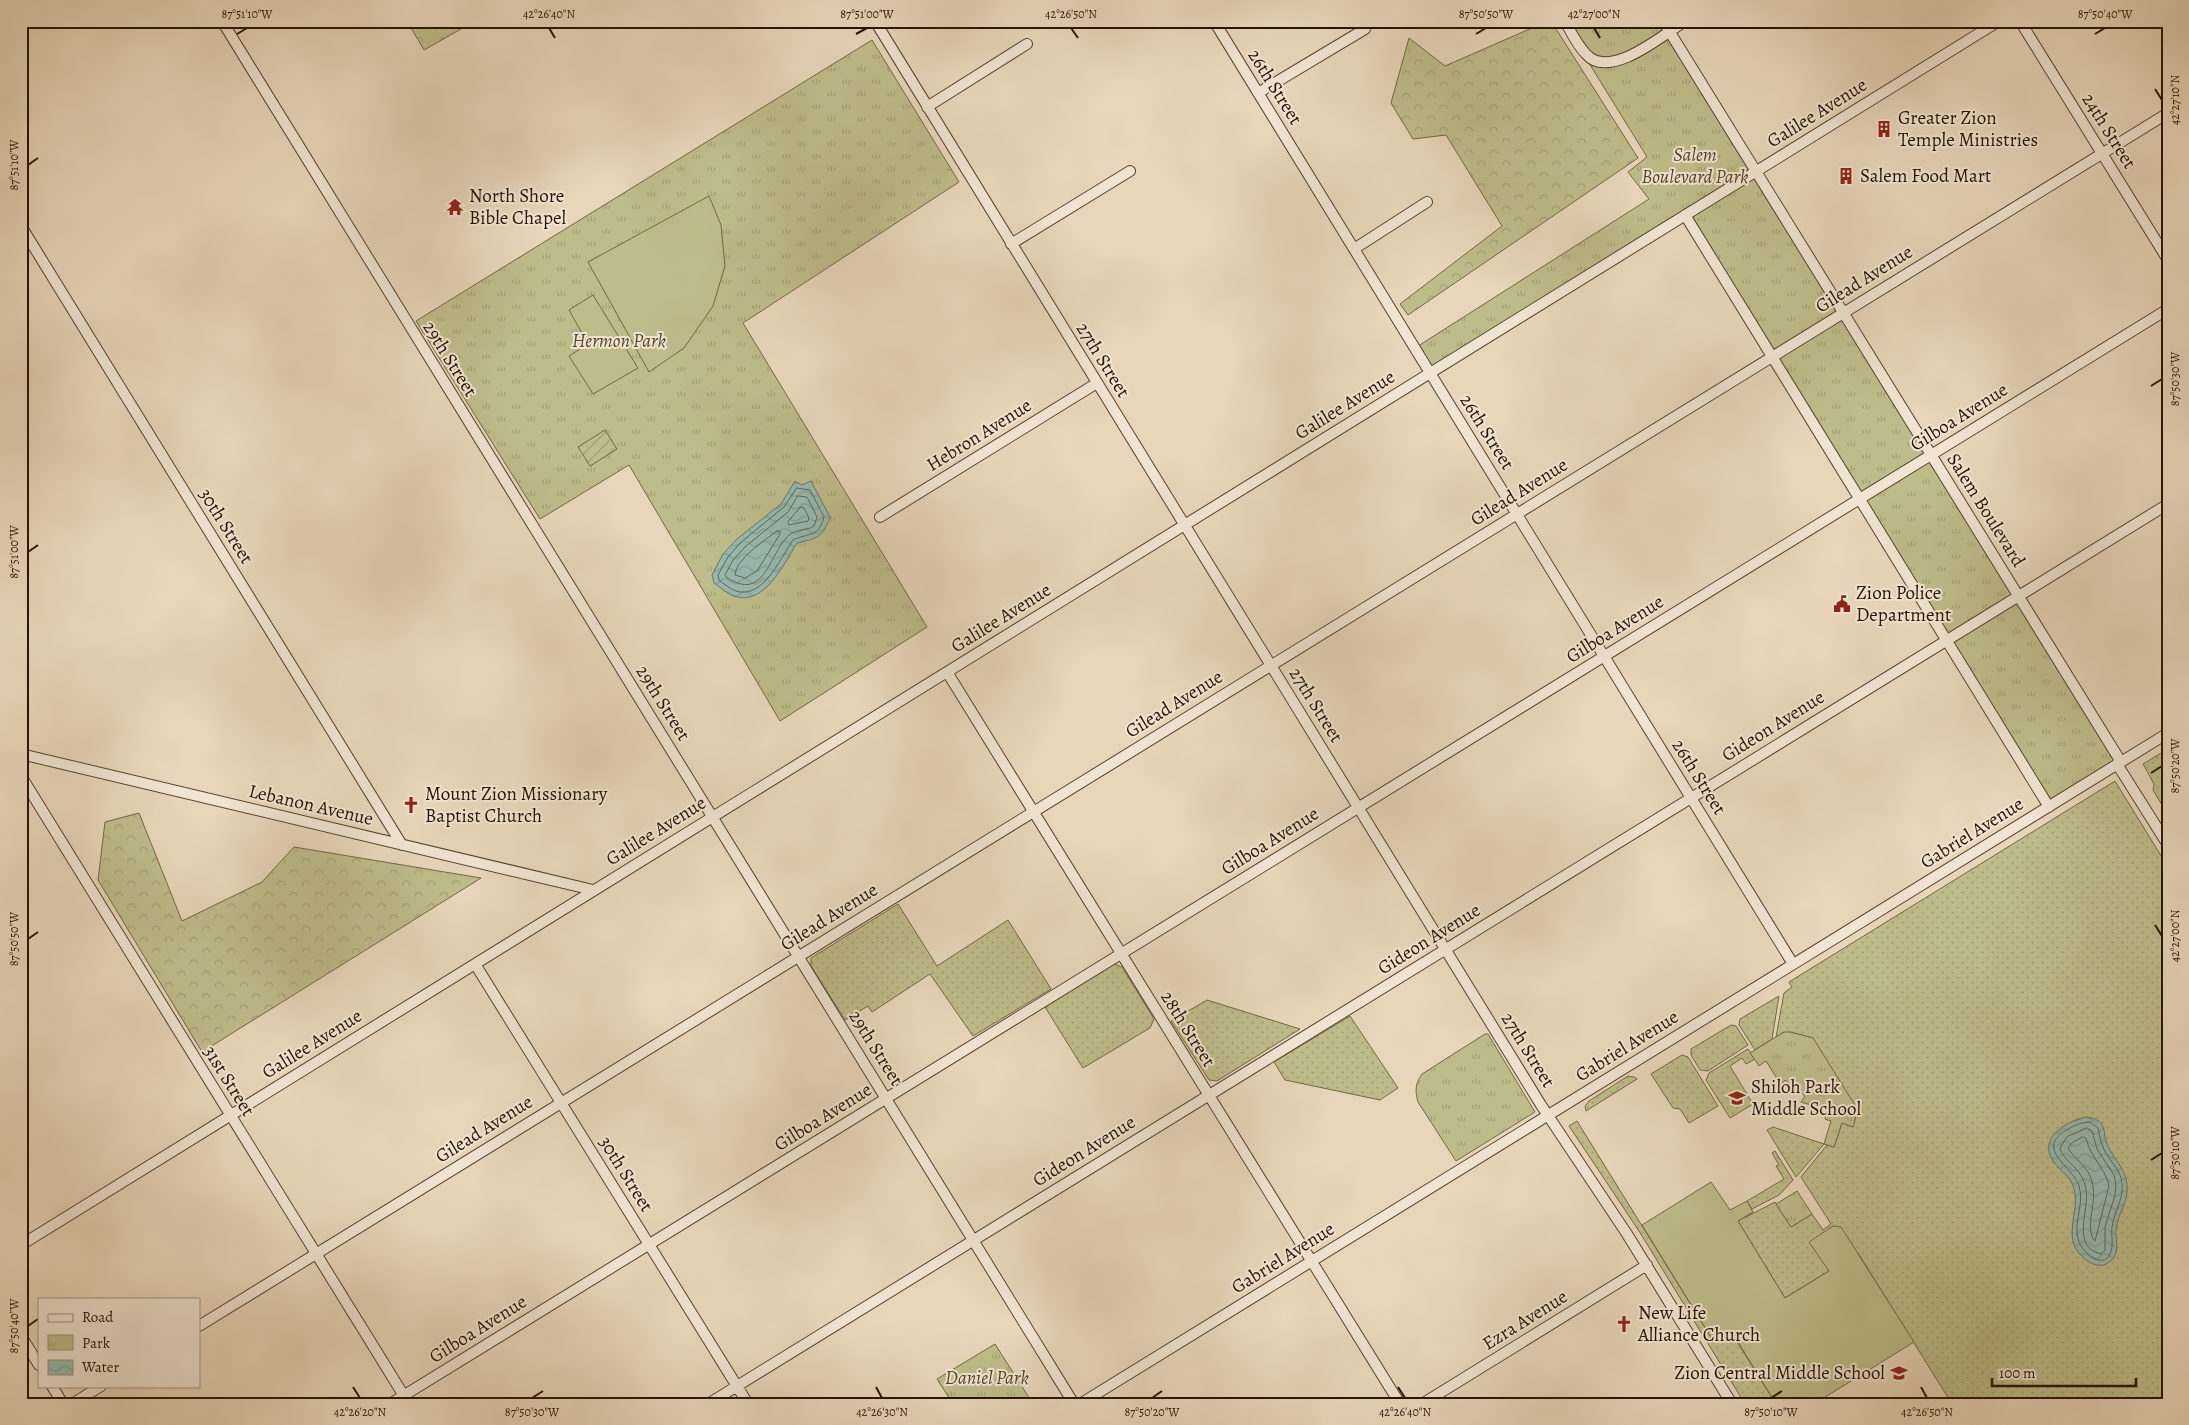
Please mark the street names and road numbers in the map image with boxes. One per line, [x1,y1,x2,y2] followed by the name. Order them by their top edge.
[1242,44,1308,130] street label: 26th Street
[1762,72,1872,154] street label: Galilee Avenue
[2076,88,2142,174] street label: 24th Street
[1810,239,1918,319] street label: Gilead Avenue
[417,316,483,402] street label: 29th Street
[1070,318,1136,402] street label: 27th Street
[1290,364,1400,446] street label: Galilee Avenue
[1905,377,2013,457] street label: Gilboa Avenue
[1454,389,1520,475] street label: 26th Street
[921,392,1037,478] street label: Hebron Avenue
[1941,448,2032,573] street label: Salem Boulevard
[1465,452,1573,532] street label: Gilead Avenue
[192,483,260,569] street label: 30th Street
[946,577,1056,659] street label: Galilee Avenue
[1561,589,1669,669] street label: Gilboa Avenue
[630,660,696,746] street label: 29th Street
[1283,663,1349,747] street label: 27th Street
[1120,664,1228,744] street label: Gilead Avenue
[1717,684,1829,768] street label: Gideon Avenue
[1666,734,1732,820] street label: 26th Street
[246,778,376,832] street label: Lebanon Avenue
[601,790,711,872] street label: Galilee Avenue
[1915,791,2029,875] street label: Gabriel Avenue
[1216,801,1324,881] street label: Gilboa Avenue
[775,877,883,957] street label: Gilead Avenue
[1373,897,1485,981] street label: Gideon Avenue
[1154,986,1222,1072] street label: 28th Street
[257,1003,367,1085] street label: Galilee Avenue
[1570,1004,1684,1088] street label: Gabriel Avenue
[843,1005,909,1091] street label: 29th Street
[1495,1008,1561,1092] street label: 27th Street
[197,1041,261,1121] street label: 31st Street
[769,1077,877,1157] street label: Gilboa Avenue
[430,1089,538,1169] street label: Gilead Avenue
[1028,1109,1140,1193] street label: Gideon Avenue
[592,1131,660,1217] street label: 30th Street
[1226,1216,1340,1300] street label: Gabriel Avenue
[1477,1284,1573,1356] street label: Ezra Avenue
[424,1289,532,1369] street label: Gilboa Avenue

